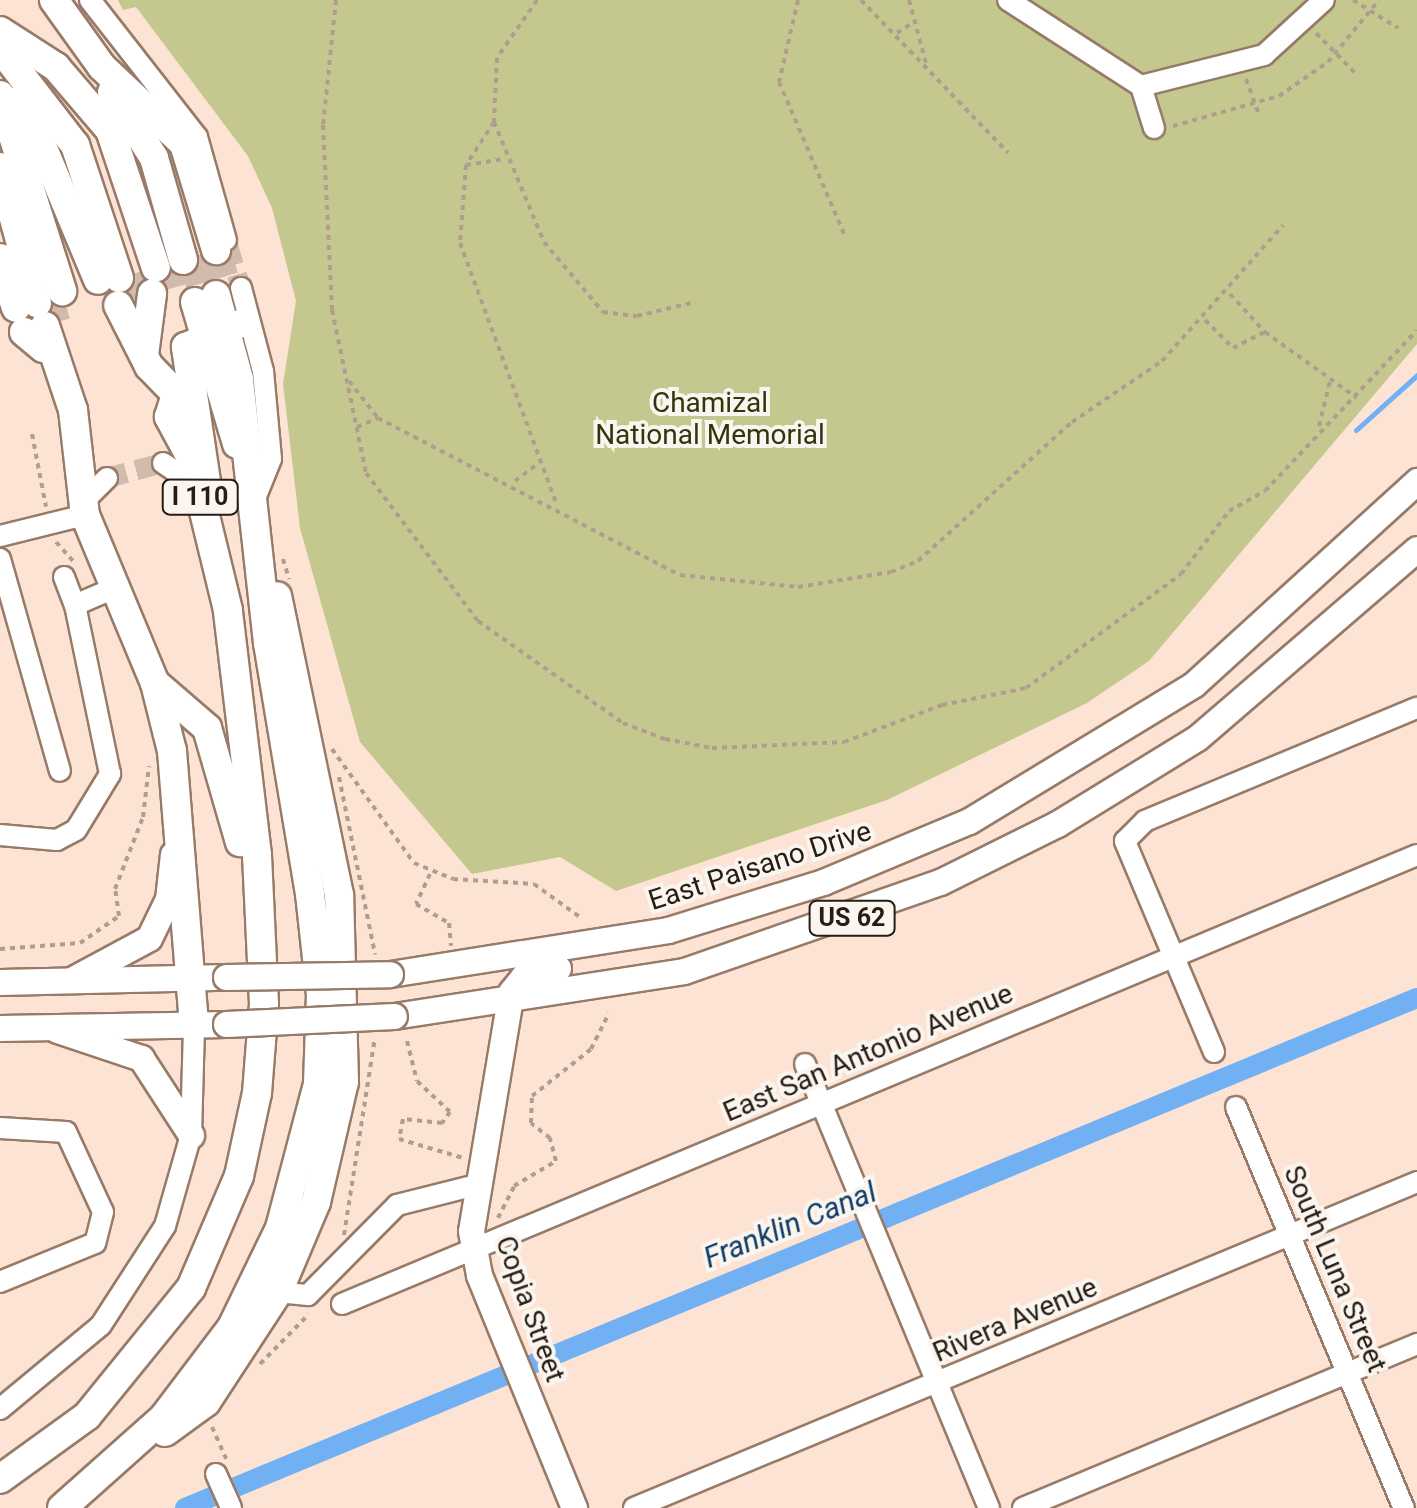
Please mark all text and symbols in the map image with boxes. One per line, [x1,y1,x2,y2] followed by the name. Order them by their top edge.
[595,386,825,452] park label: Chamizal National Memorial
[160,477,240,517] road number: I 110
[644,814,876,918] street label: East Paisano Drive
[807,898,897,938] road number: US 62
[718,977,1018,1129] street label: East San Antonio Avenue
[1276,1161,1394,1377] street label: South Luna Street
[698,1174,882,1276] water label: Franklin Canal
[488,1231,572,1387] street label: Copia Street
[928,1270,1102,1370] street label: Rivera Avenue

